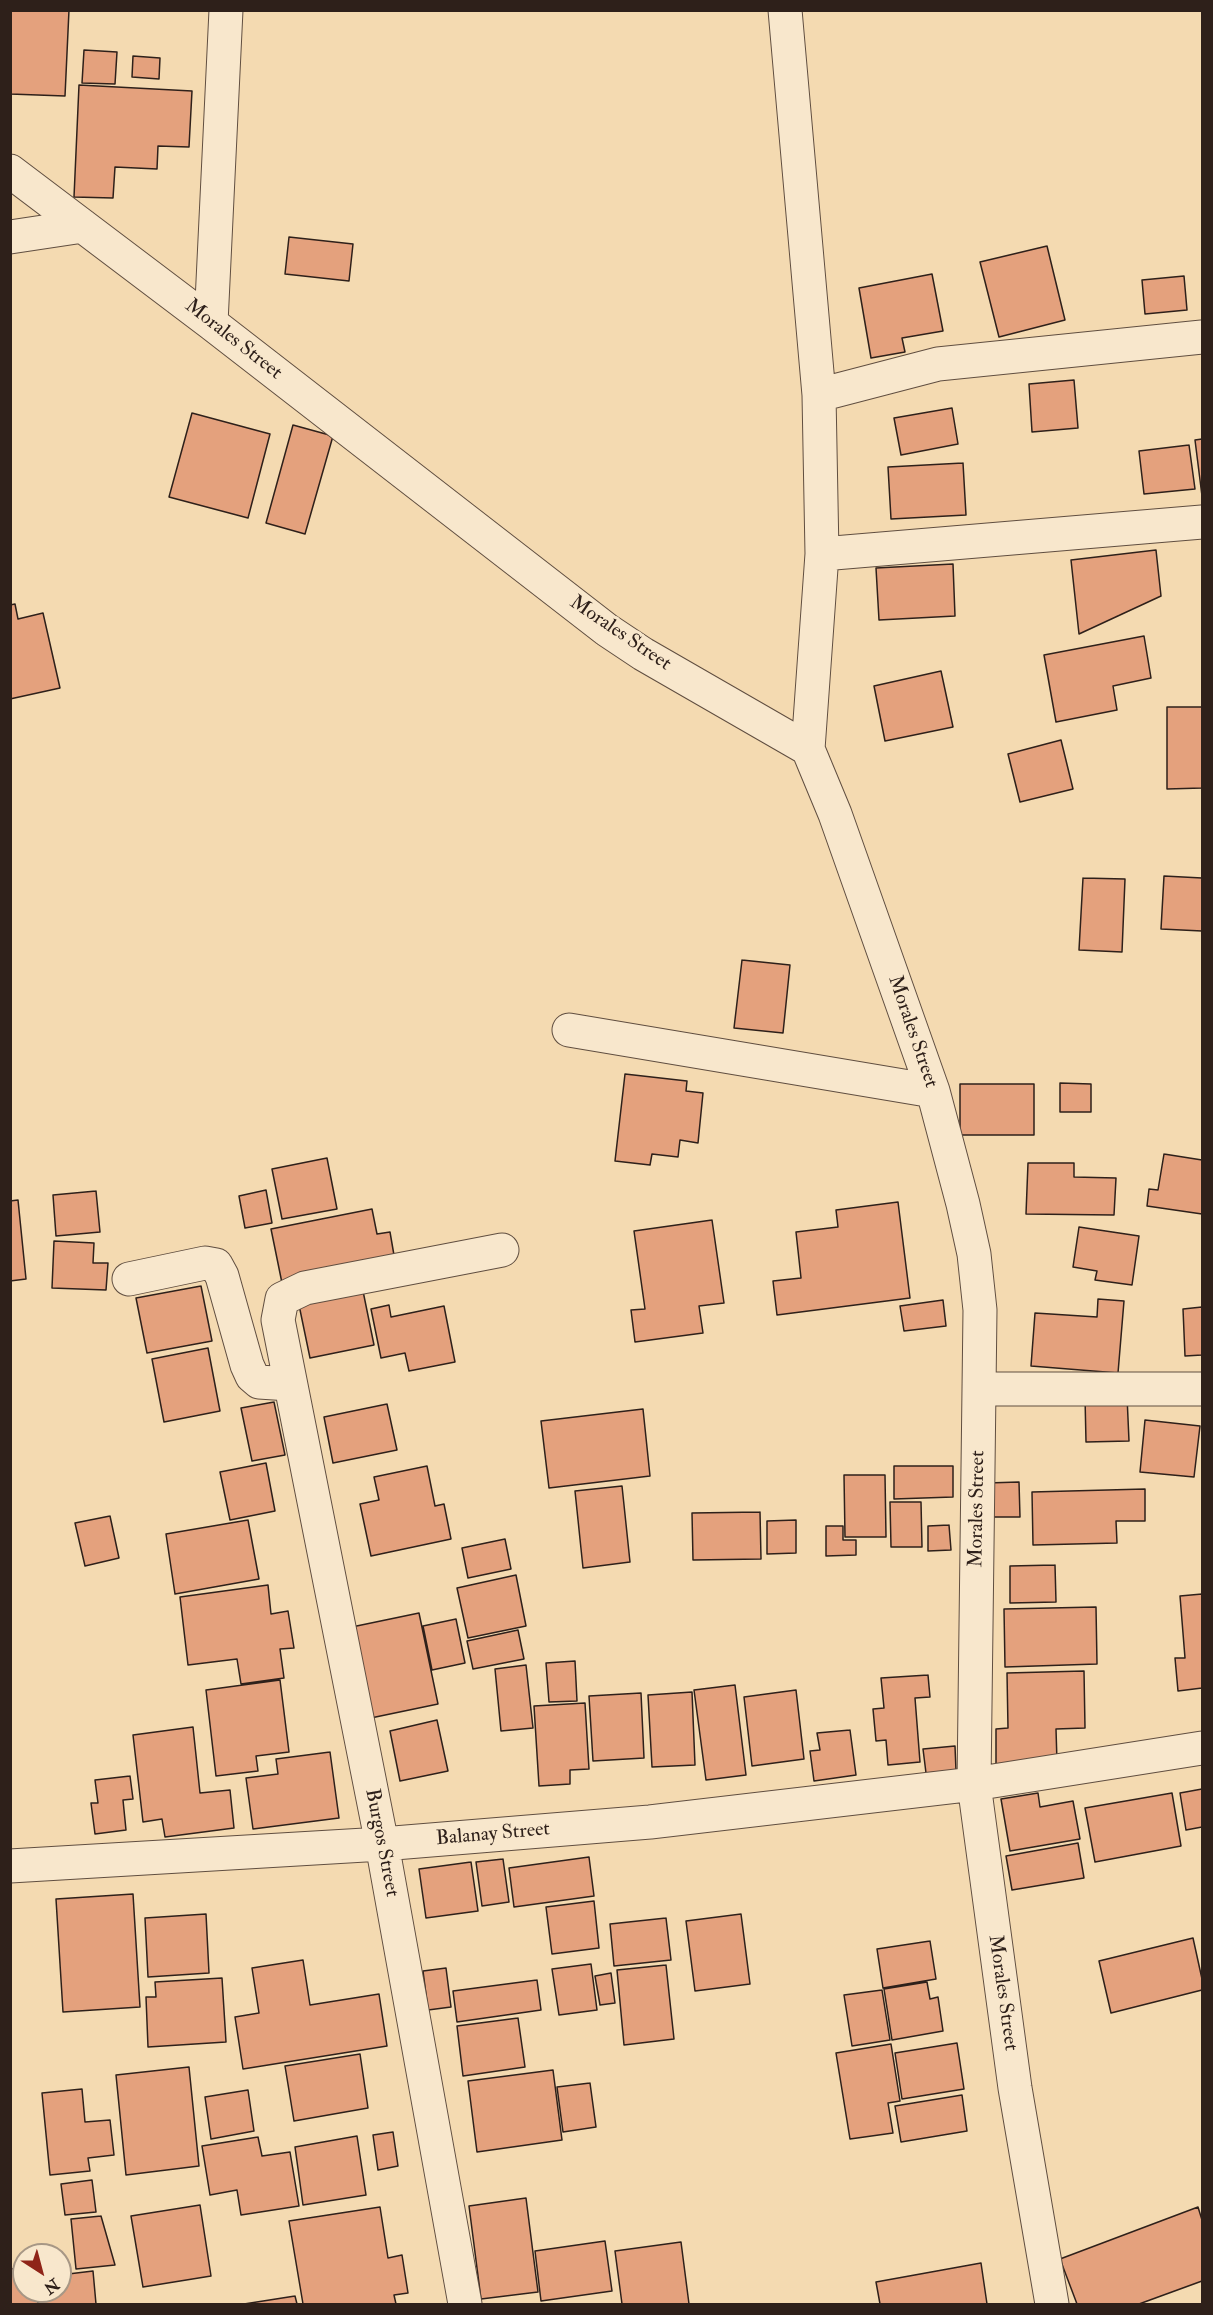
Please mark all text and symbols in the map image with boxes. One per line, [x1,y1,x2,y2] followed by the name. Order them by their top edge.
[180,295,286,385] street label: Morales Street
[565,591,675,677] street label: Morales Street
[882,973,942,1091] street label: Morales Street
[965,1450,991,1568] street label: Morales Street
[359,1787,403,1899] street label: Burgos Street
[435,1818,551,1852] street label: Balanay Street
[982,1933,1022,2053] street label: Morales Street
[12,2243,72,2303] north arrow
[40,2274,63,2298] text: N

